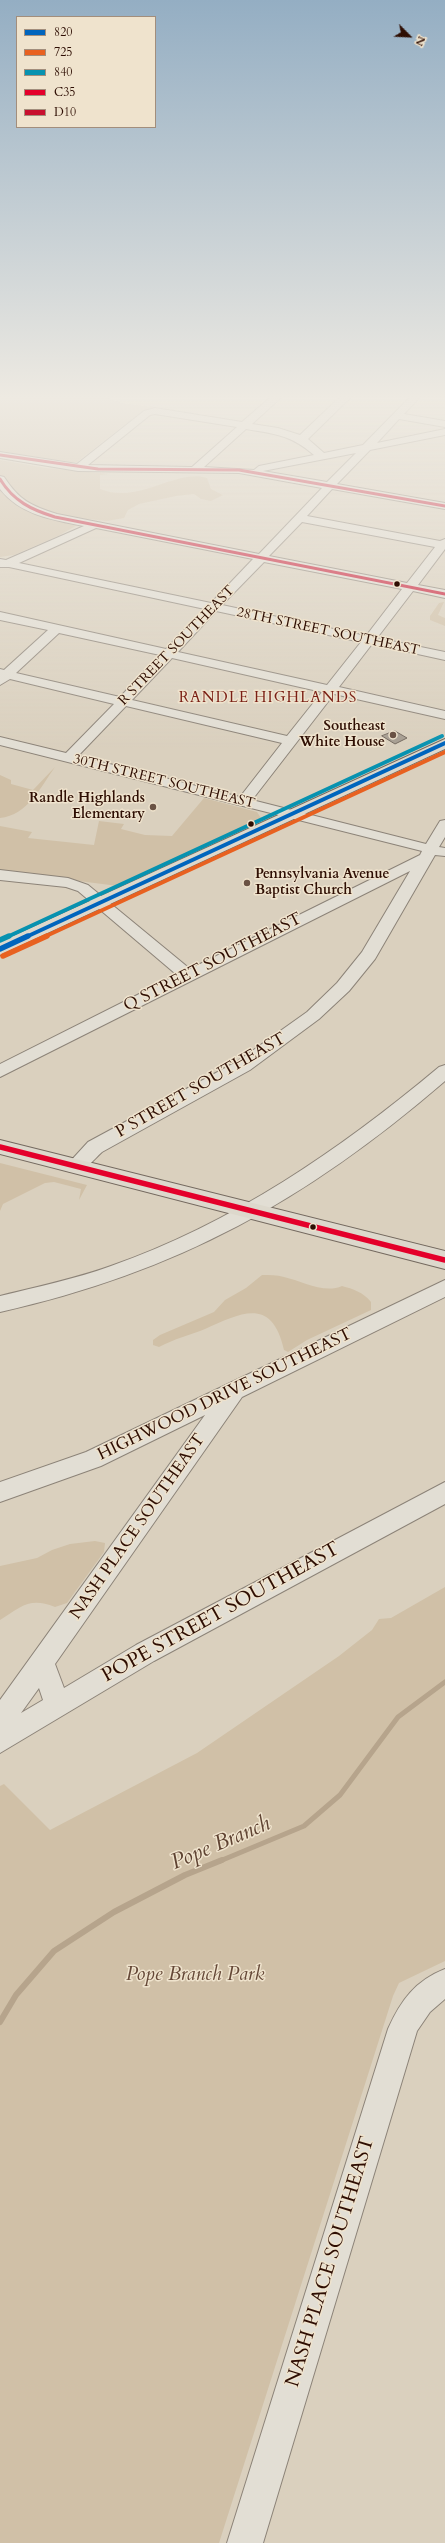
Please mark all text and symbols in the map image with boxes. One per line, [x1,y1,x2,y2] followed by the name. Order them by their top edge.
[16,16,156,128] legend
[389,16,429,56] north arrow
[54,24,72,40] text: 820
[412,34,429,48] text: N
[54,44,72,60] text: 725
[54,64,72,80] text: 840
[54,84,75,100] text: C35
[54,104,76,120] text: D10
[392,579,402,589] unlabelled marker
[115,583,239,709] street label: R STREET SOUTHEAST
[235,604,421,660] street label: 28TH STREET SOUTHEAST
[179,690,357,708] district label: RANDLE HIGHLANDS
[299,719,385,752] place label: Southeast White House
[388,730,398,740] marker: Southeast White House
[71,751,257,813] street label: 30TH STREET SOUTHEAST
[29,791,145,824] place label: Randle Highlands Elementary
[148,802,158,812] marker: Randle Highlands Elementary
[246,819,256,829] unlabelled marker
[255,867,390,900] place label: Pennsylvania Avenue Baptist Church
[242,878,252,888] marker: Pennsylvania Avenue Baptist Church
[120,909,306,1017] street label: Q STREET SOUTHEAST
[112,1029,290,1143] street label: P STREET SOUTHEAST
[308,1222,318,1232] unlabelled marker
[94,1324,356,1466] street label: HIGHWOOD DRIVE SOUTHEAST
[66,1430,210,1624] street label: NASH PLACE SOUTHEAST
[98,1537,344,1689] street label: POPE STREET SOUTHEAST
[167,1811,275,1877] water label: Pope Branch
[126,1963,264,1987] park label: Pope Branch Park
[281,2134,381,2390] street label: NASH PLACE SOUTHEAST

